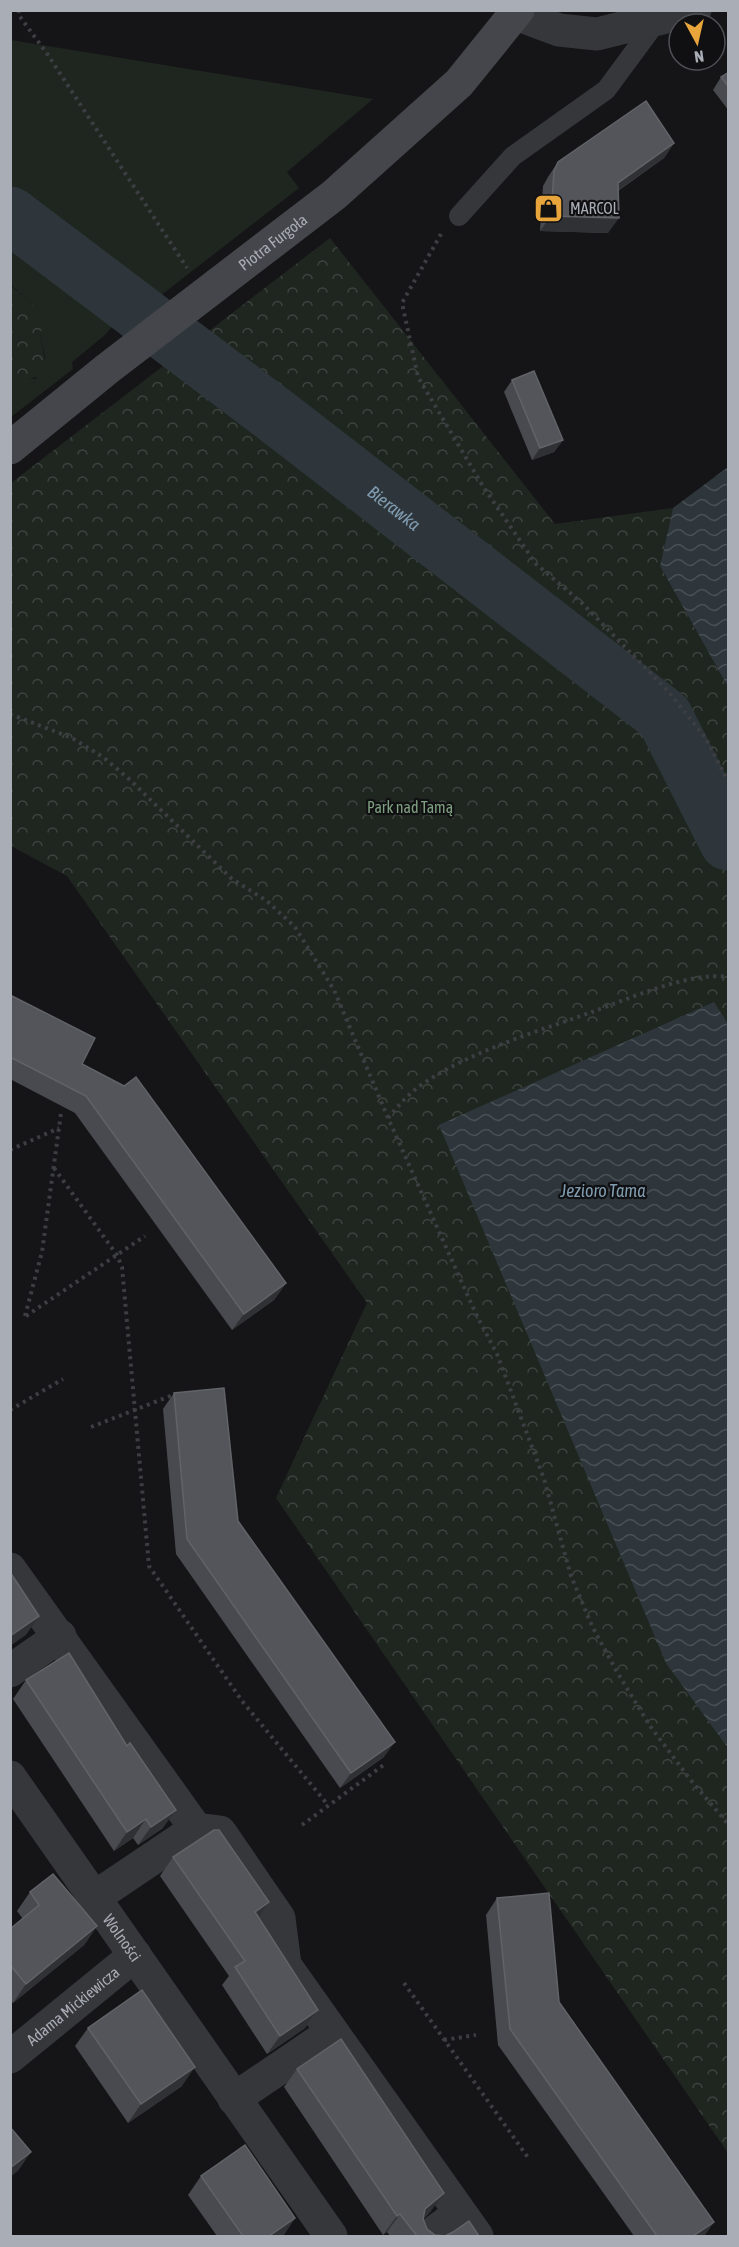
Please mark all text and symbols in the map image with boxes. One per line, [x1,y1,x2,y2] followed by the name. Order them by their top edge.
[667,12,727,72] north arrow
[693,47,705,66] text: N
[533,192,565,224] shop icon: MARCOL
[570,199,620,217] place label: MARCOL
[235,210,311,274] street label: Piotra Furgoła
[364,481,425,535] water label: Bierawka
[367,798,453,817] park label: Park nad Tamą
[559,1180,646,1201] water label: Jezioro Tama
[100,1911,145,1965] street label: Wolności
[23,1963,123,2049] street label: Adama Mickiewicza

